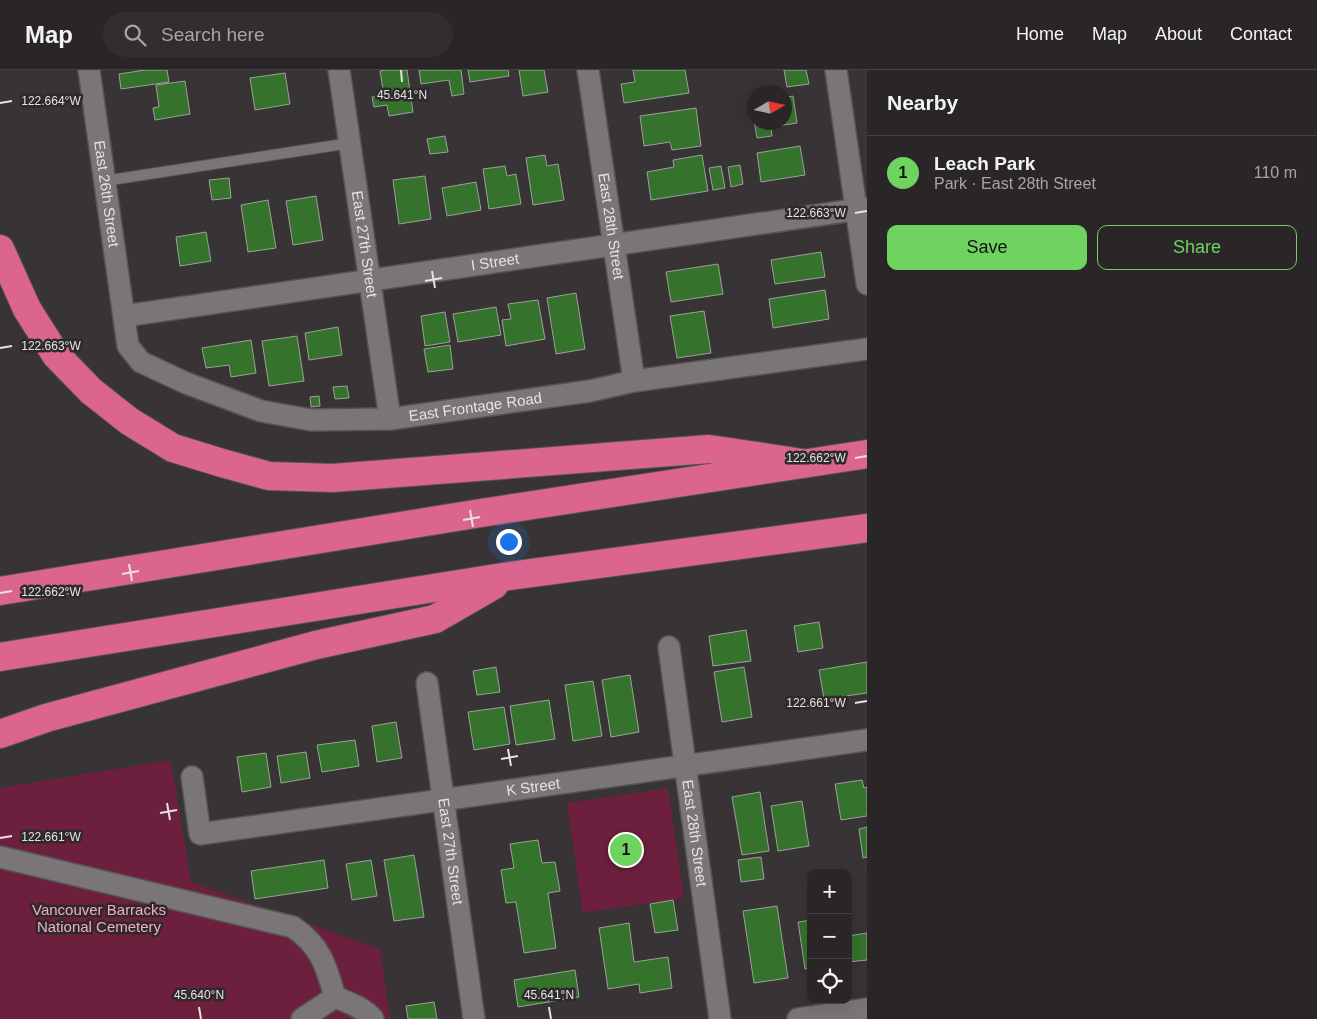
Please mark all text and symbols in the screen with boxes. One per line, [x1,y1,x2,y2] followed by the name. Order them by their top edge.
[103,12,453,57] search box
[25,21,73,48] text: Map
[121,21,149,49] icon: search
[161,24,265,45] text: Search here
[1016,24,1064,44] text: Home
[1092,24,1127,44] text: Map
[1155,24,1202,44] text: About
[1230,24,1292,44] text: Contact
[747,85,792,130] north arrow
[377,88,427,102] text: 45.641°N
[887,91,958,114] text: Nearby
[21,94,81,108] text: 122.664°W
[91,139,123,249] street label: East 26th Street
[934,153,1035,174] text: Leach Park
[899,164,907,181] text: 1
[1254,164,1297,181] text: 110 m
[595,172,628,282] street label: East 28th Street
[934,175,1096,192] text: Park · East 28th Street
[349,190,381,299] street label: East 27th Street
[786,206,846,220] text: 122.663°W
[887,225,1087,270] button: Save
[1097,225,1297,270] button: Share
[470,250,521,273] street label: I Street
[21,339,81,353] text: 122.663°W
[408,389,543,424] street label: East Frontage Road
[786,451,846,465] text: 122.662°W
[496,529,522,555] your location
[21,585,81,599] text: 122.662°W
[786,696,846,710] text: 122.661°W
[505,774,562,799] street label: K Street
[679,779,711,888] street label: East 28th Street
[435,797,467,907] street label: East 27th Street
[21,830,81,844] text: 122.661°W
[610,831,642,869] pin: 1
[807,869,852,1004] map controls
[807,869,852,914] button: +
[32,901,166,935] park label: Vancouver Barracks National Cemetery
[807,914,852,959] button: −
[807,959,852,1004] button: locate
[174,988,224,1002] text: 45.640°N
[524,988,574,1002] text: 45.641°N

